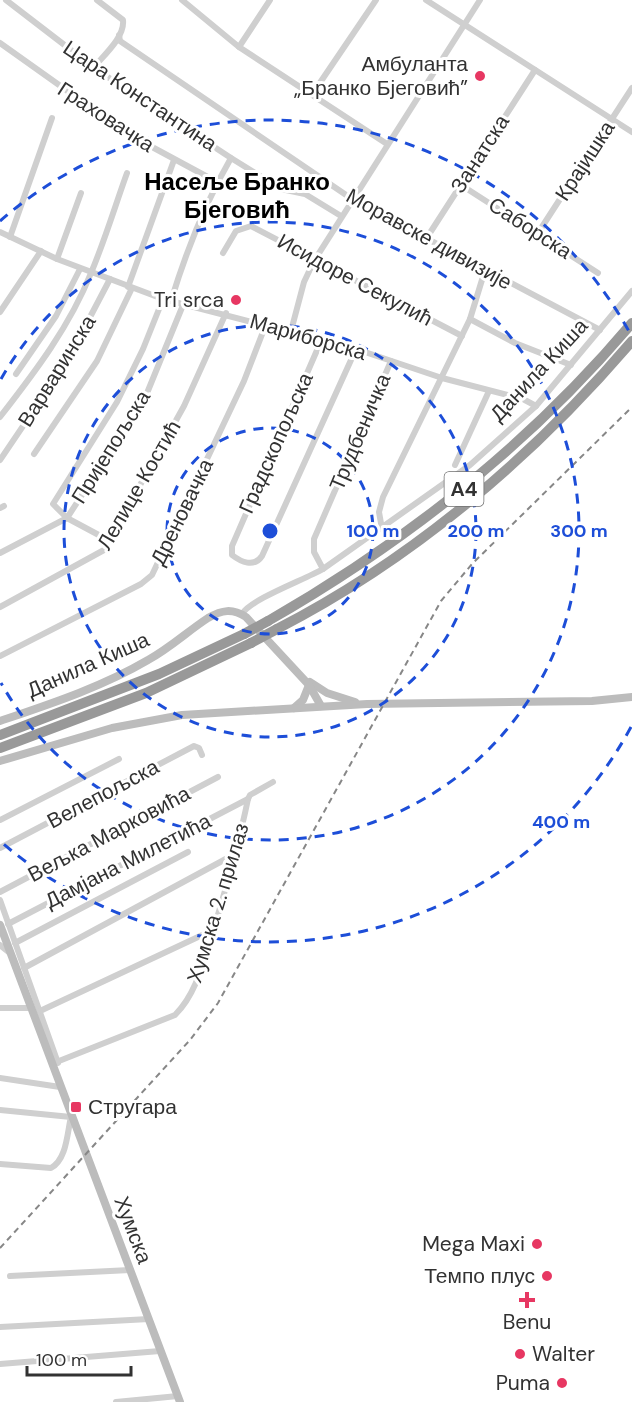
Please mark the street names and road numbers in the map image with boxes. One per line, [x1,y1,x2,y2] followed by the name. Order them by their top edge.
[58,34,223,158] street label: Цара Константина
[52,75,160,159] street label: Граховачка
[444,109,516,199] street label: Занатска
[549,115,621,206] street label: Крајишка
[341,182,517,296] street label: Моравске дивизије
[483,191,577,266] street label: Саборска
[272,227,438,333] street label: Исидоре Секулић
[246,307,370,367] street label: Мариборска
[12,310,103,432] street label: Варваринска
[484,312,594,428] street label: Данила Киша
[232,368,320,518] street label: Градскопољска
[323,369,397,495] street label: Трудбеничка
[65,385,157,509] street label: Пријепољска
[91,415,187,555] street label: Лелице Костић
[144,454,220,570] street label: Дреновачка
[444,472,484,506] road number: A4
[22,625,154,704] street label: Данила Киша
[42,753,164,835] street label: Велепољска
[23,779,195,889] street label: Вељка Марковића
[40,807,216,915] street label: Дамјана Милетића
[180,820,256,986] street label: Хумска 2. прилаз
[107,1192,159,1268] street label: Хумска

